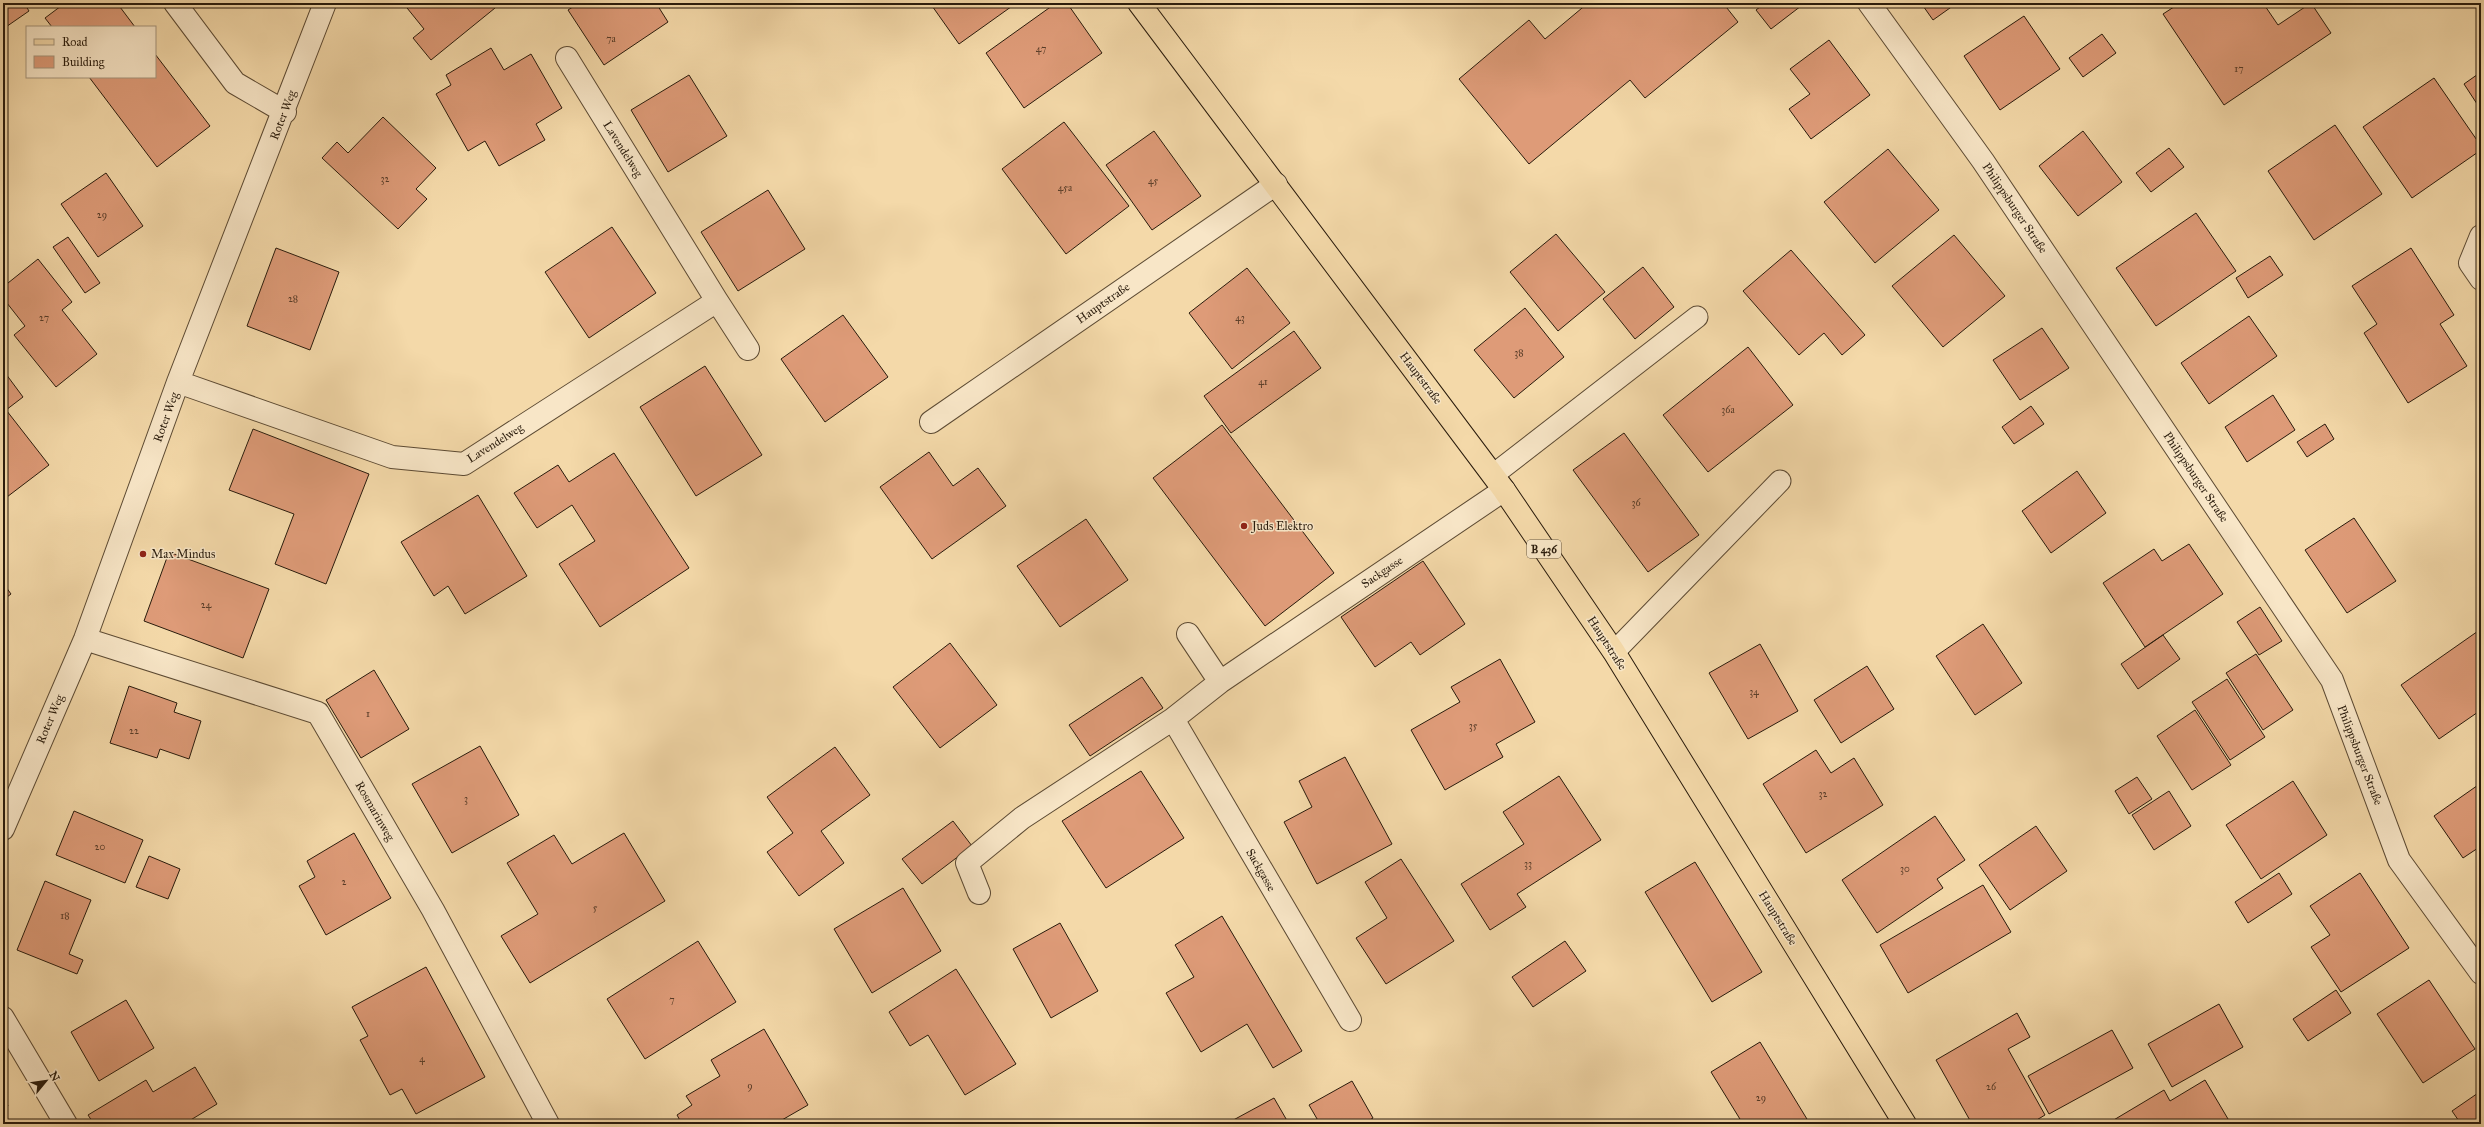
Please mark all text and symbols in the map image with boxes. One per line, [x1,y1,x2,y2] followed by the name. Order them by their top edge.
[26,26,156,78] legend
[606,33,617,45] house number: 7a
[62,35,88,49] text: Road
[1036,43,1046,55] house number: 47
[62,55,105,70] text: Building
[2234,63,2244,75] house number: 17
[267,88,300,142] street label: Roter Weg
[599,118,646,180] street label: Lavendelweg
[1979,160,2050,256] street label: Philippsburger Straße
[381,173,390,185] house number: 32
[1148,175,1158,187] house number: 45
[1058,182,1073,194] house number: 45a
[97,209,107,221] house number: 29
[1074,280,1132,326] street label: Hauptstraße
[288,293,298,305] house number: 28
[39,312,49,324] house number: 27
[1235,312,1245,324] house number: 43
[1514,347,1524,359] house number: 38
[1397,349,1445,407] street label: Hauptstraße
[1258,376,1268,388] house number: 41
[150,390,183,444] street label: Roter Weg
[1721,404,1735,416] house number: 36a
[464,420,526,467] street label: Lavendelweg
[2160,429,2231,525] street label: Philippsburger Straße
[1631,497,1641,509] house number: 36
[1250,519,1313,534] place label: Juds Elektro
[1239,521,1249,531] marker: Juds Elektro
[1527,540,1561,558] road number: B 436
[151,547,215,561] place label: Max Mindus
[138,549,148,559] marker: Max Mindus
[1359,553,1406,592] street label: Sackgasse
[201,599,212,611] house number: 24
[1584,613,1630,673] street label: Hauptstraße
[1749,686,1759,698] house number: 34
[33,692,68,746] street label: Roter Weg
[2334,703,2386,807] street label: Philippsburger Straße
[366,708,370,720] house number: 1
[1469,720,1478,732] house number: 35
[129,725,139,737] house number: 22
[351,779,398,844] street label: Rosmarinweg
[1819,788,1828,800] house number: 32
[464,793,468,805] house number: 3
[95,841,106,853] house number: 20
[1242,846,1279,894] street label: Sackgasse
[1524,858,1532,870] house number: 33
[1900,863,1910,875] house number: 30
[342,876,347,888] house number: 2
[1756,888,1800,948] street label: Hauptstraße
[593,902,598,914] house number: 5
[60,910,70,922] house number: 18
[669,994,675,1006] house number: 7
[419,1053,425,1065] house number: 4
[26,1061,66,1101] north arrow
[46,1069,63,1084] text: N
[747,1080,753,1092] house number: 9
[1986,1081,1997,1093] house number: 26
[1756,1092,1766,1104] house number: 29

